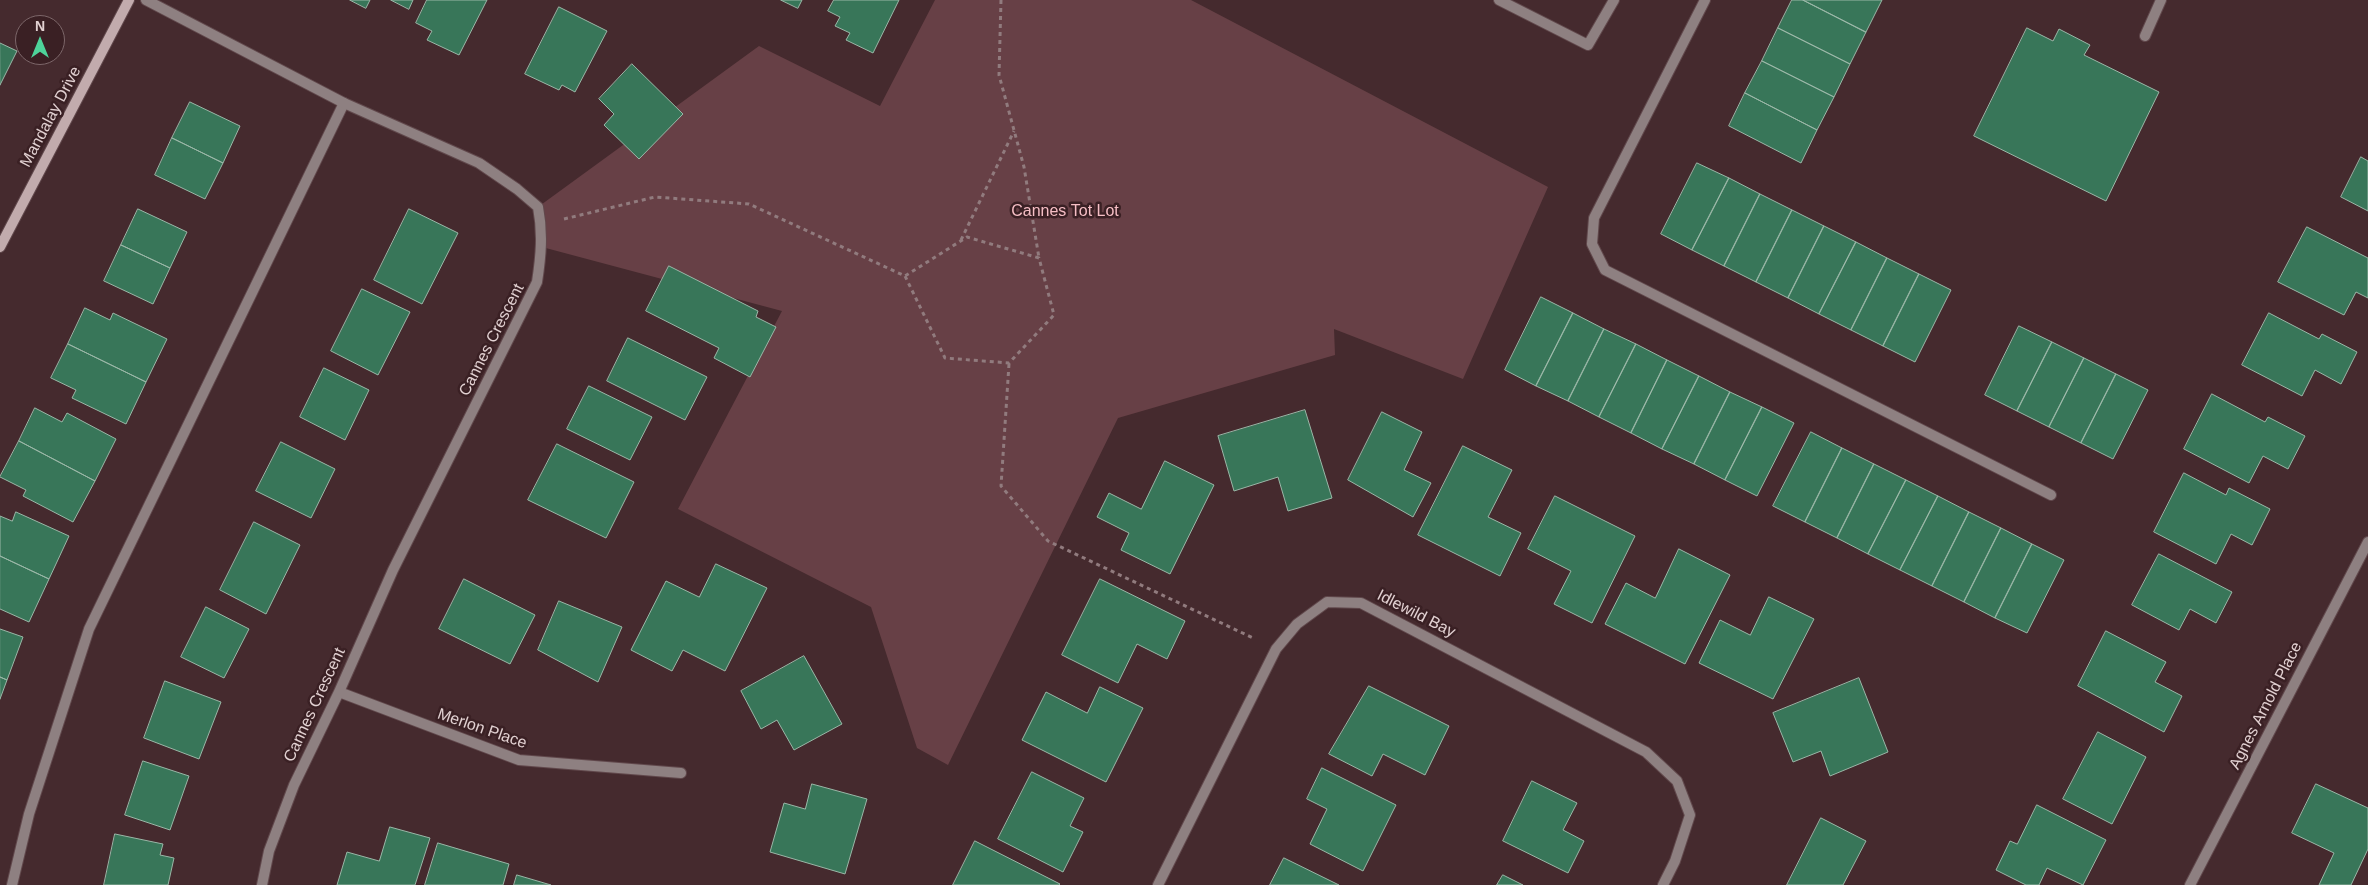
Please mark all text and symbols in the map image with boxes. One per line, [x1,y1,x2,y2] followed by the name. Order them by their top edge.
[15,15,65,65] north arrow
[35,18,45,34] text: N
[16,63,86,171] street label: Mandalay Drive
[1011,202,1119,222] park label: Cannes Tot Lot
[455,281,529,399] street label: Cannes Crescent
[1374,586,1458,642] street label: Idlewild Bay
[2226,639,2306,773] street label: Agnes Arnold Place
[280,645,350,765] street label: Cannes Crescent
[435,705,529,753] street label: Merlon Place

